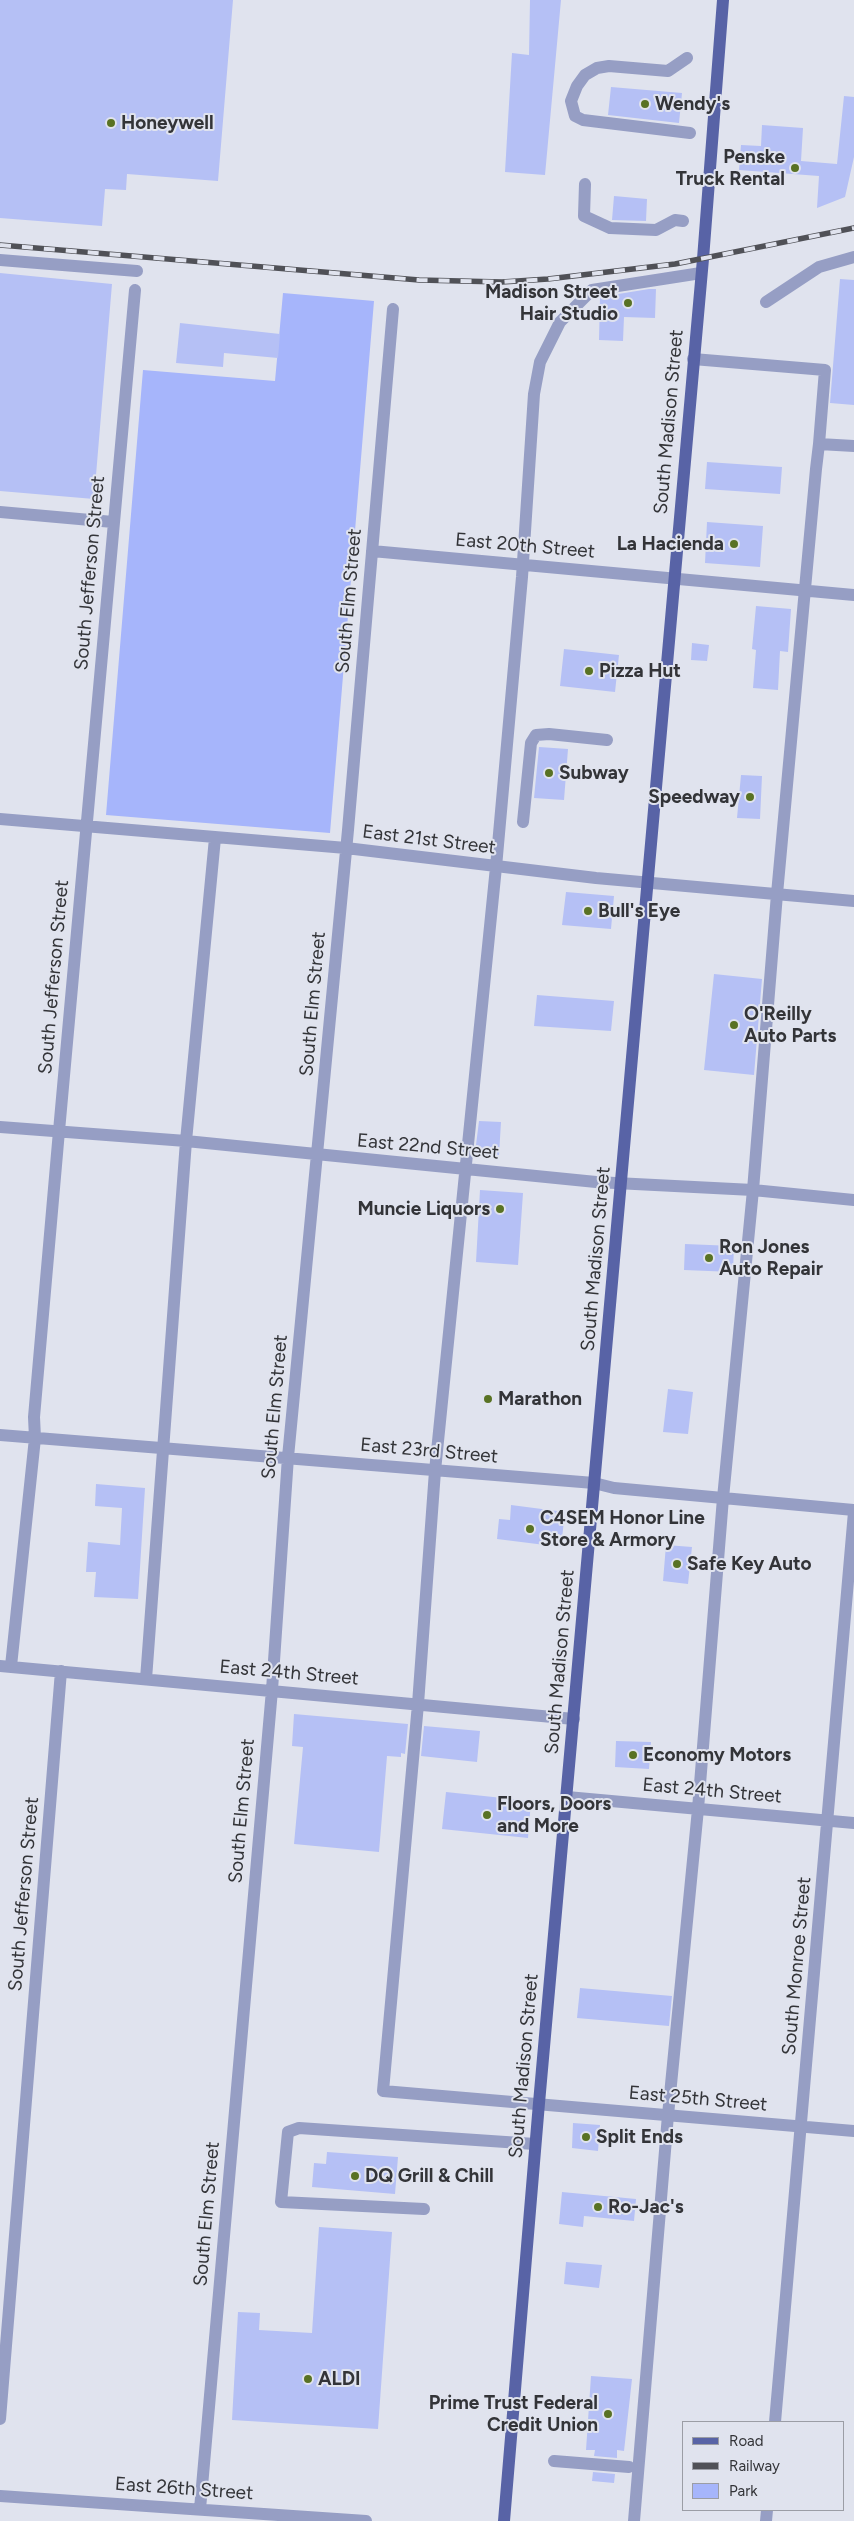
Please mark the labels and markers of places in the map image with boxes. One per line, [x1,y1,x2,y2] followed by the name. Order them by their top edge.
[655,93,730,115] place label: Wendy's
[639,98,651,110] marker: Wendy's
[121,112,214,134] place label: Honeywell
[105,117,117,129] marker: Honeywell
[676,146,785,190] place label: Penske Truck Rental
[789,162,801,174] marker: Penske Truck Rental
[485,281,618,325] place label: Madison Street Hair Studio
[622,297,634,309] marker: Madison Street Hair Studio
[617,533,724,555] place label: La Hacienda
[728,538,740,550] marker: La Hacienda
[599,660,681,682] place label: Pizza Hut
[583,665,595,677] marker: Pizza Hut
[559,762,629,784] place label: Subway
[543,767,555,779] marker: Subway
[648,786,740,808] place label: Speedway
[744,791,756,803] marker: Speedway
[598,900,680,922] place label: Bull's Eye
[582,905,594,917] marker: Bull's Eye
[744,1003,836,1047] place label: O'Reilly Auto Parts
[728,1019,740,1031] marker: O'Reilly Auto Parts
[357,1198,490,1220] place label: Muncie Liquors
[494,1203,506,1215] marker: Muncie Liquors
[719,1236,823,1280] place label: Ron Jones Auto Repair
[703,1252,715,1264] marker: Ron Jones Auto Repair
[498,1388,582,1410] place label: Marathon
[482,1393,494,1405] marker: Marathon
[540,1507,705,1551] place label: C4SEM Honor Line Store & Armory
[524,1523,536,1535] marker: C4SEM Honor Line Store & Armory
[687,1553,811,1575] place label: Safe Key Auto
[671,1558,683,1570] marker: Safe Key Auto
[643,1744,791,1766] place label: Economy Motors
[627,1749,639,1761] marker: Economy Motors
[497,1793,611,1837] place label: Floors, Doors and More
[481,1809,493,1821] marker: Floors, Doors and More
[596,2126,683,2148] place label: Split Ends
[580,2131,592,2143] marker: Split Ends
[365,2165,494,2187] place label: DQ Grill & Chill
[349,2170,361,2182] marker: DQ Grill & Chill
[608,2196,684,2218] place label: Ro-Jac's
[592,2201,604,2213] marker: Ro-Jac's
[318,2368,361,2390] place label: ALDI
[302,2373,314,2385] marker: ALDI
[429,2392,598,2436] place label: Prime Trust Federal Credit Union
[602,2408,614,2420] marker: Prime Trust Federal Credit Union

